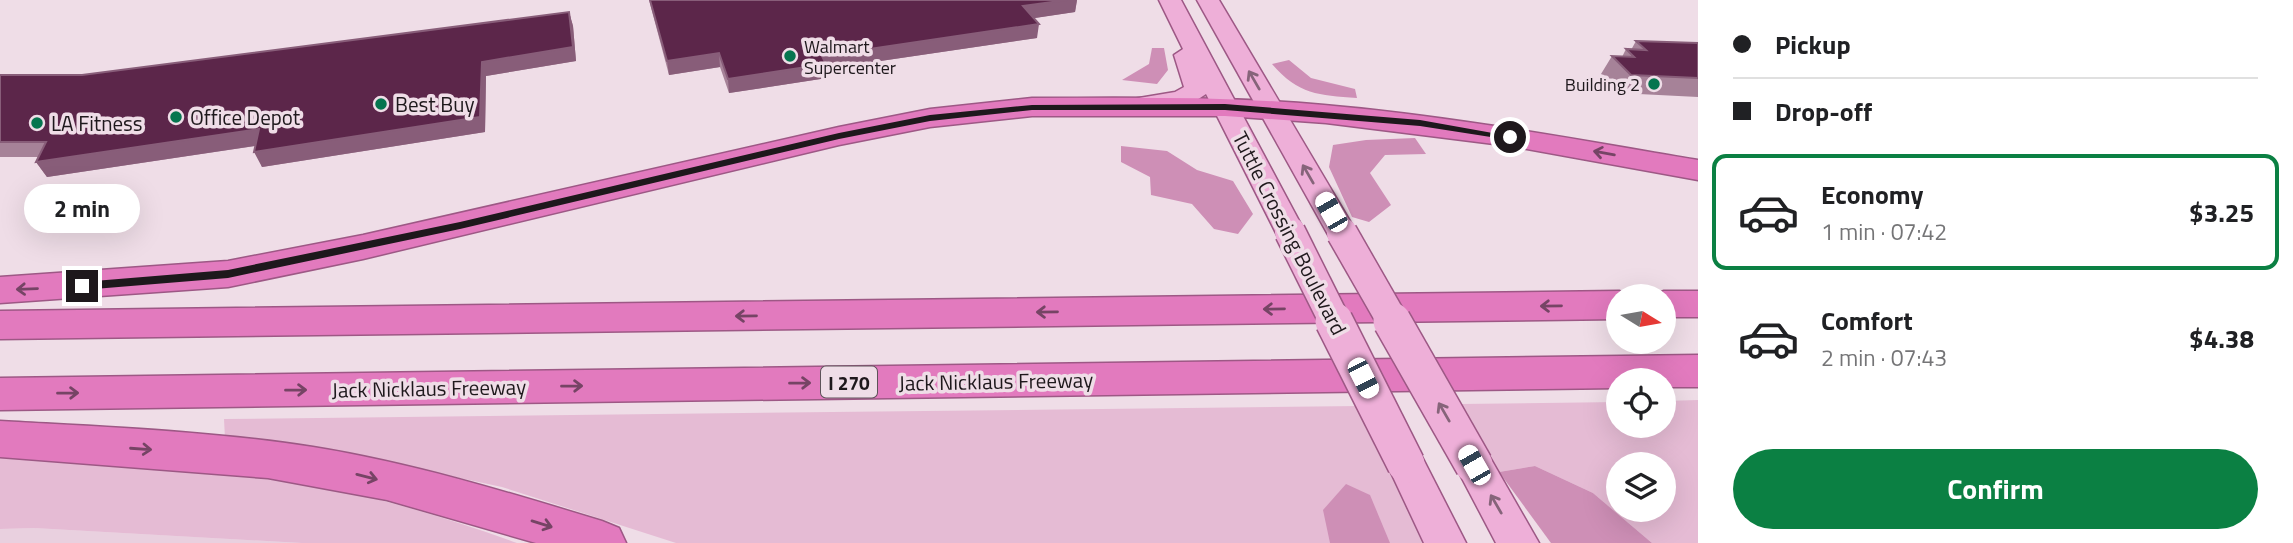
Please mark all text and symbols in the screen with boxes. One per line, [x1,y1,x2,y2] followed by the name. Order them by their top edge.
[1775,25,1851,64] text: Pickup
[804,33,896,81] place label: Walmart Supercenter
[782,48,798,64] marker: Walmart Supercenter
[1247,70,1260,91] one-way arrow
[1565,71,1640,98] place label: Building 2
[1646,76,1662,92] marker: Building 2
[395,88,475,120] place label: Best Buy
[1775,92,1872,131] text: Drop-off
[373,96,389,112] marker: Best Buy
[190,101,301,133] place label: Office Depot
[51,107,143,139] place label: LA Fitness
[168,109,184,125] marker: Office Depot
[29,115,45,131] marker: LA Fitness
[1494,121,1526,153] route start
[1225,126,1355,340] street label: Tuttle Crossing Boulevard
[1593,146,1616,159] one-way arrow
[1301,164,1315,184] one-way arrow
[1821,175,1923,214] text: Economy
[1737,181,1800,244] icon: car
[24,184,140,233] callout: 2 min
[1312,189,1351,235] car
[54,191,110,226] text: 2 min
[2189,193,2254,232] text: $3.25
[1821,214,1947,249] text: 1 min · 07:42
[66,270,98,302] route end
[16,282,39,296] one-way arrow
[1606,284,1676,354] north arrow
[1606,284,1676,522] map controls
[1539,299,1562,313] one-way arrow
[1821,301,1913,340] text: Comfort
[1263,303,1286,316] one-way arrow
[1035,305,1058,319] one-way arrow
[1737,307,1800,370] icon: car
[734,309,757,323] one-way arrow
[2189,319,2254,358] text: $4.38
[1821,340,1947,375] text: 2 min · 07:43
[1345,355,1382,401] car
[898,363,1094,399] street label: Jack Nicklaus Freeway
[821,366,877,398] road number: I 270
[1606,368,1676,438] button: locate
[331,370,527,406] street label: Jack Nicklaus Freeway
[788,376,811,390] one-way arrow
[560,379,583,393] one-way arrow
[284,383,307,397] one-way arrow
[56,386,79,400] one-way arrow
[1437,402,1451,422] one-way arrow
[130,442,153,455] one-way arrow
[1455,442,1494,488] car
[1733,449,2258,529] button: Confirm
[1606,452,1676,522] button: layers
[355,471,378,484] one-way arrow
[1489,494,1502,515] one-way arrow
[530,519,552,531] one-way arrow

